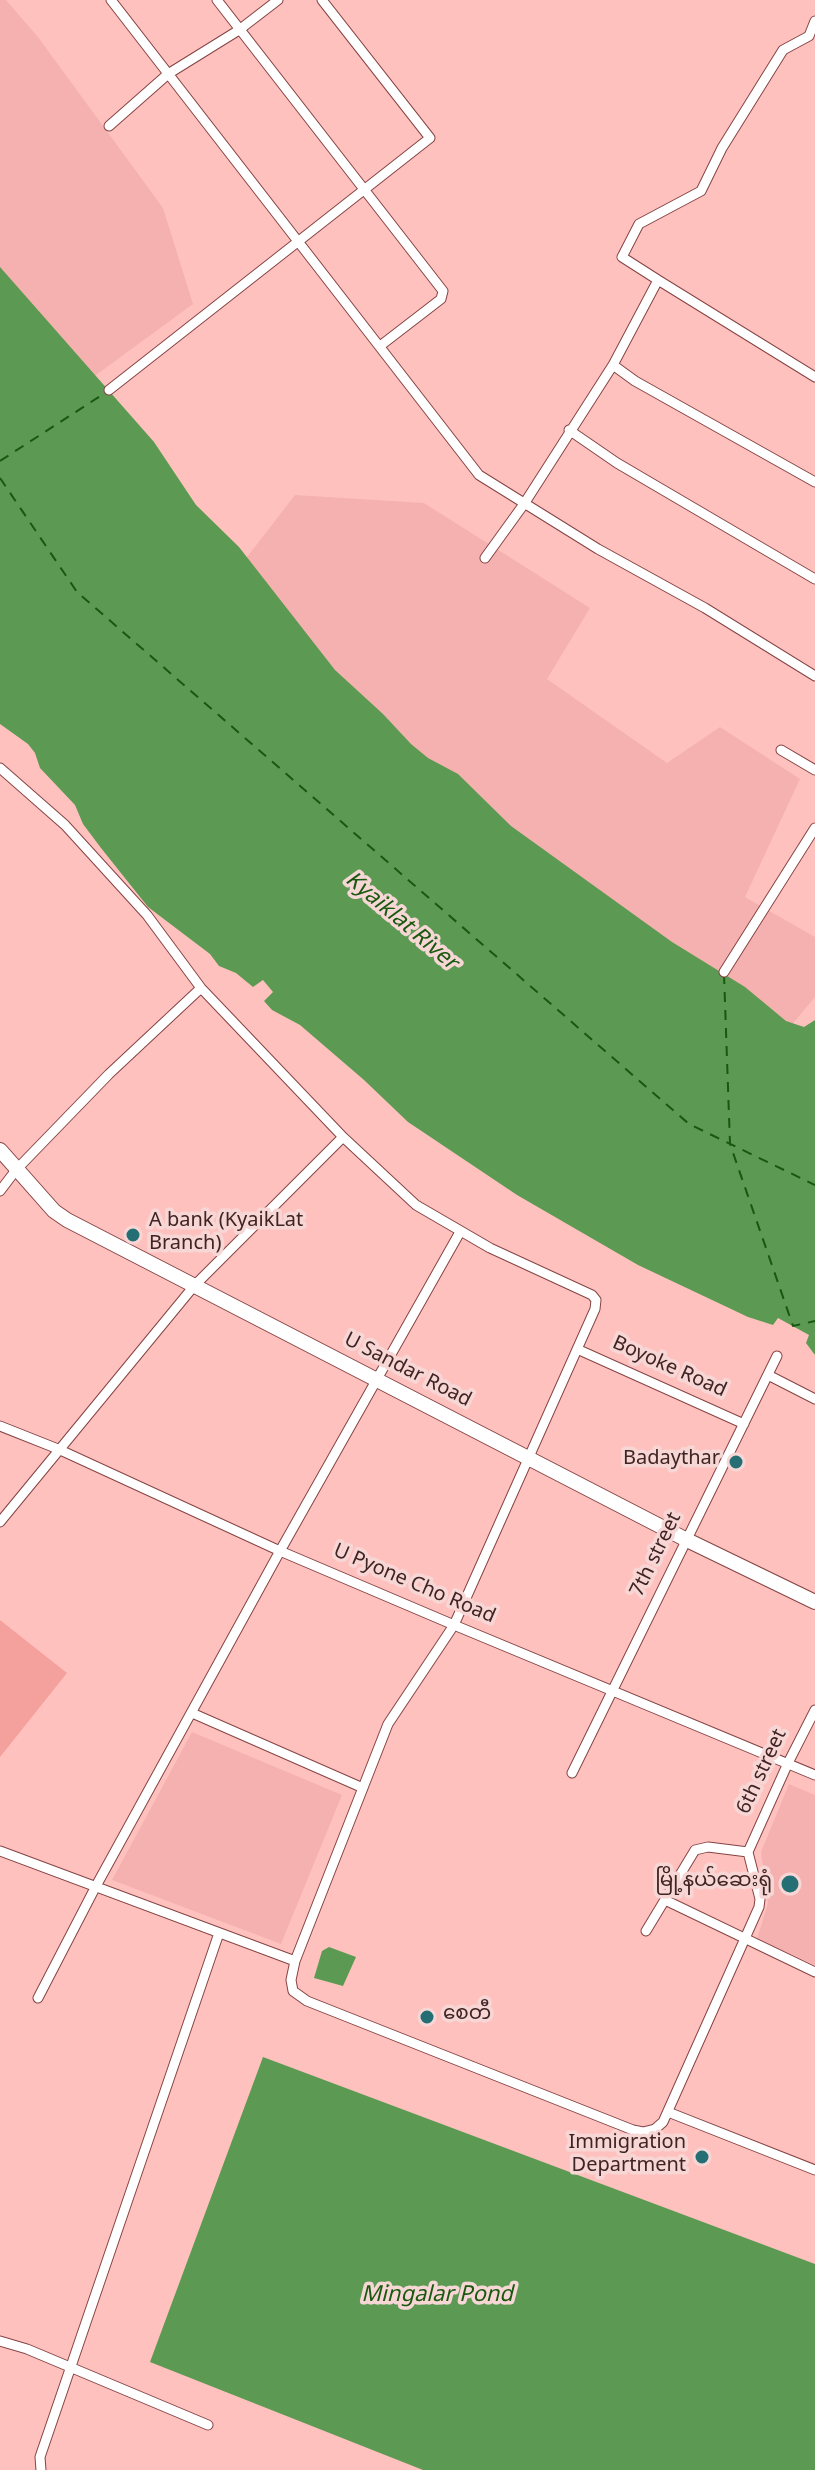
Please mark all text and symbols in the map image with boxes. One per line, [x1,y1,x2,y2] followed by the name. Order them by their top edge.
[338,869,460,979] water label: Kyaiklat River
[149,1212,303,1259] place label: A bank (KyaikLat Branch)
[124,1226,142,1244] marker: A bank (KyaikLat Branch)
[338,1331,474,1415] street label: U Sandar Road
[607,1334,729,1406] street label: Boyoke Road
[623,1450,720,1474] place label: Badaythar
[727,1453,745,1471] marker: Badaythar
[628,1510,690,1602] street label: 7th street
[328,1542,498,1632] street label: U Pyone Cho Road
[735,1727,795,1819] street label: 6th street
[655,1872,772,1896] place label: မြို့နယ်ဆေးရုံ
[779,1873,801,1895] marker: မြို့နယ်ဆေးရုံ
[443,2005,491,2029] place label: စေတီ
[418,2008,436,2026] marker: စေတီ
[568,2134,686,2181] place label: Immigration Department
[693,2148,711,2166] marker: Immigration Department
[361,2286,513,2312] water label: Mingalar Pond

